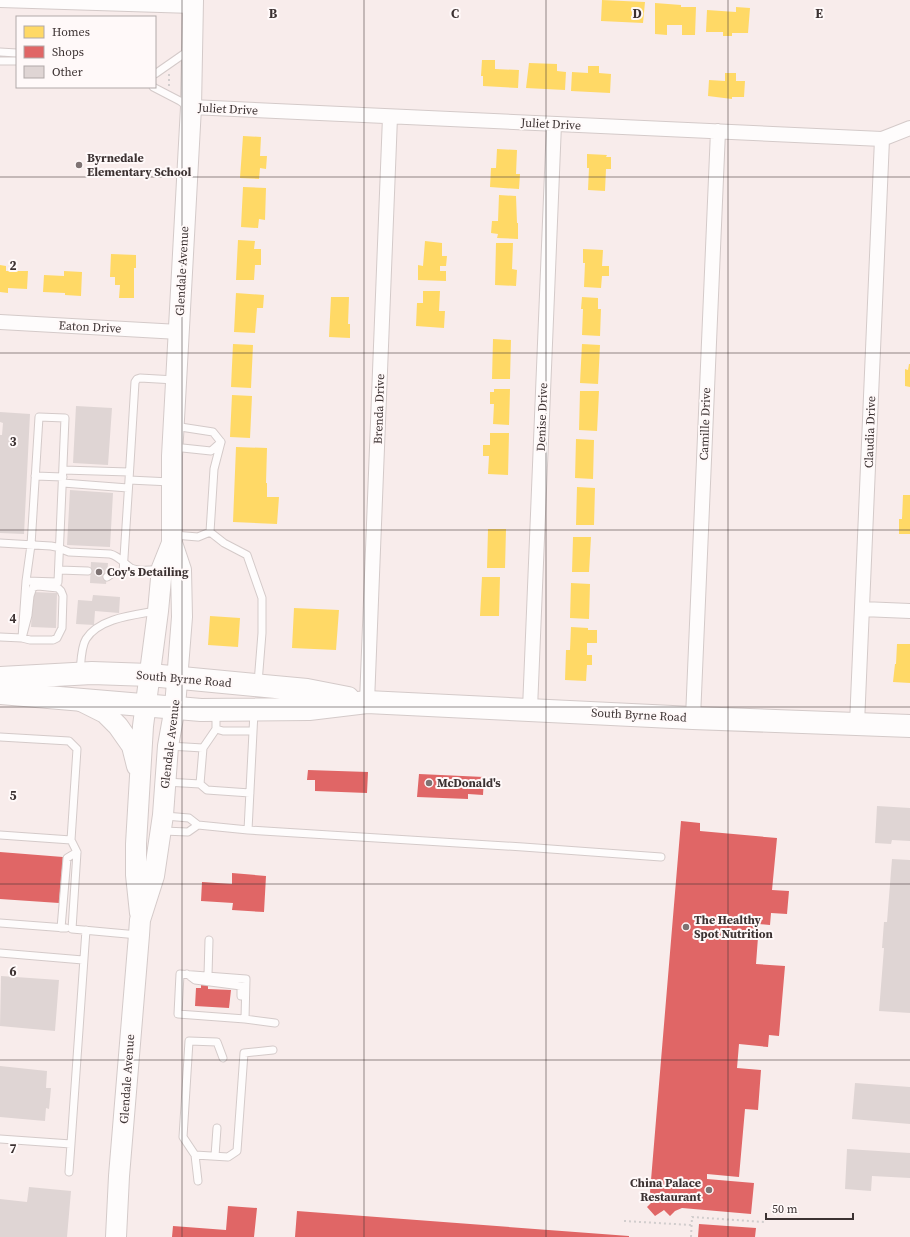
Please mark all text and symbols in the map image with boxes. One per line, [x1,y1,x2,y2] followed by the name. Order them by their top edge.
[269,5,278,22] text: B
[451,5,459,22] text: C
[632,5,642,22] text: D
[815,5,823,22] text: E
[16,16,156,88] legend
[52,24,90,40] text: Homes
[52,44,84,60] text: Shops
[52,64,83,80] text: Other
[197,99,258,119] street label: Juliet Drive
[520,114,581,134] street label: Juliet Drive
[87,150,192,180] place label: Byrnedale Elementary School
[74,160,84,170] marker: Byrnedale Elementary School
[172,226,192,316] street label: Glendale Avenue
[9,257,17,274] text: 2
[58,317,122,337] street label: Eaton Drive
[370,374,388,444] street label: Brenda Drive
[533,382,551,452] street label: Denise Drive
[696,387,714,461] street label: Camille Drive
[861,396,879,468] street label: Claudia Drive
[9,433,17,450] text: 3
[107,564,189,580] place label: Coy's Detailing
[94,567,104,577] marker: Coy's Detailing
[9,610,17,627] text: 4
[136,667,232,691] street label: South Byrne Road
[157,698,183,790] street label: Glendale Avenue
[591,705,687,725] street label: South Byrne Road
[437,775,501,791] place label: McDonald's
[424,778,434,788] marker: McDonald's
[9,787,17,804] text: 5
[694,912,774,942] place label: The Healthy Spot Nutrition
[681,922,691,932] marker: The Healthy Spot Nutrition
[9,963,17,980] text: 6
[116,1034,138,1124] street label: Glendale Avenue
[9,1140,17,1157] text: 7
[630,1175,702,1205] place label: China Palace Restaurant
[704,1185,714,1195] marker: China Palace Restaurant
[766,1195,853,1221] scale bar
[772,1201,798,1217] text: 50 m

